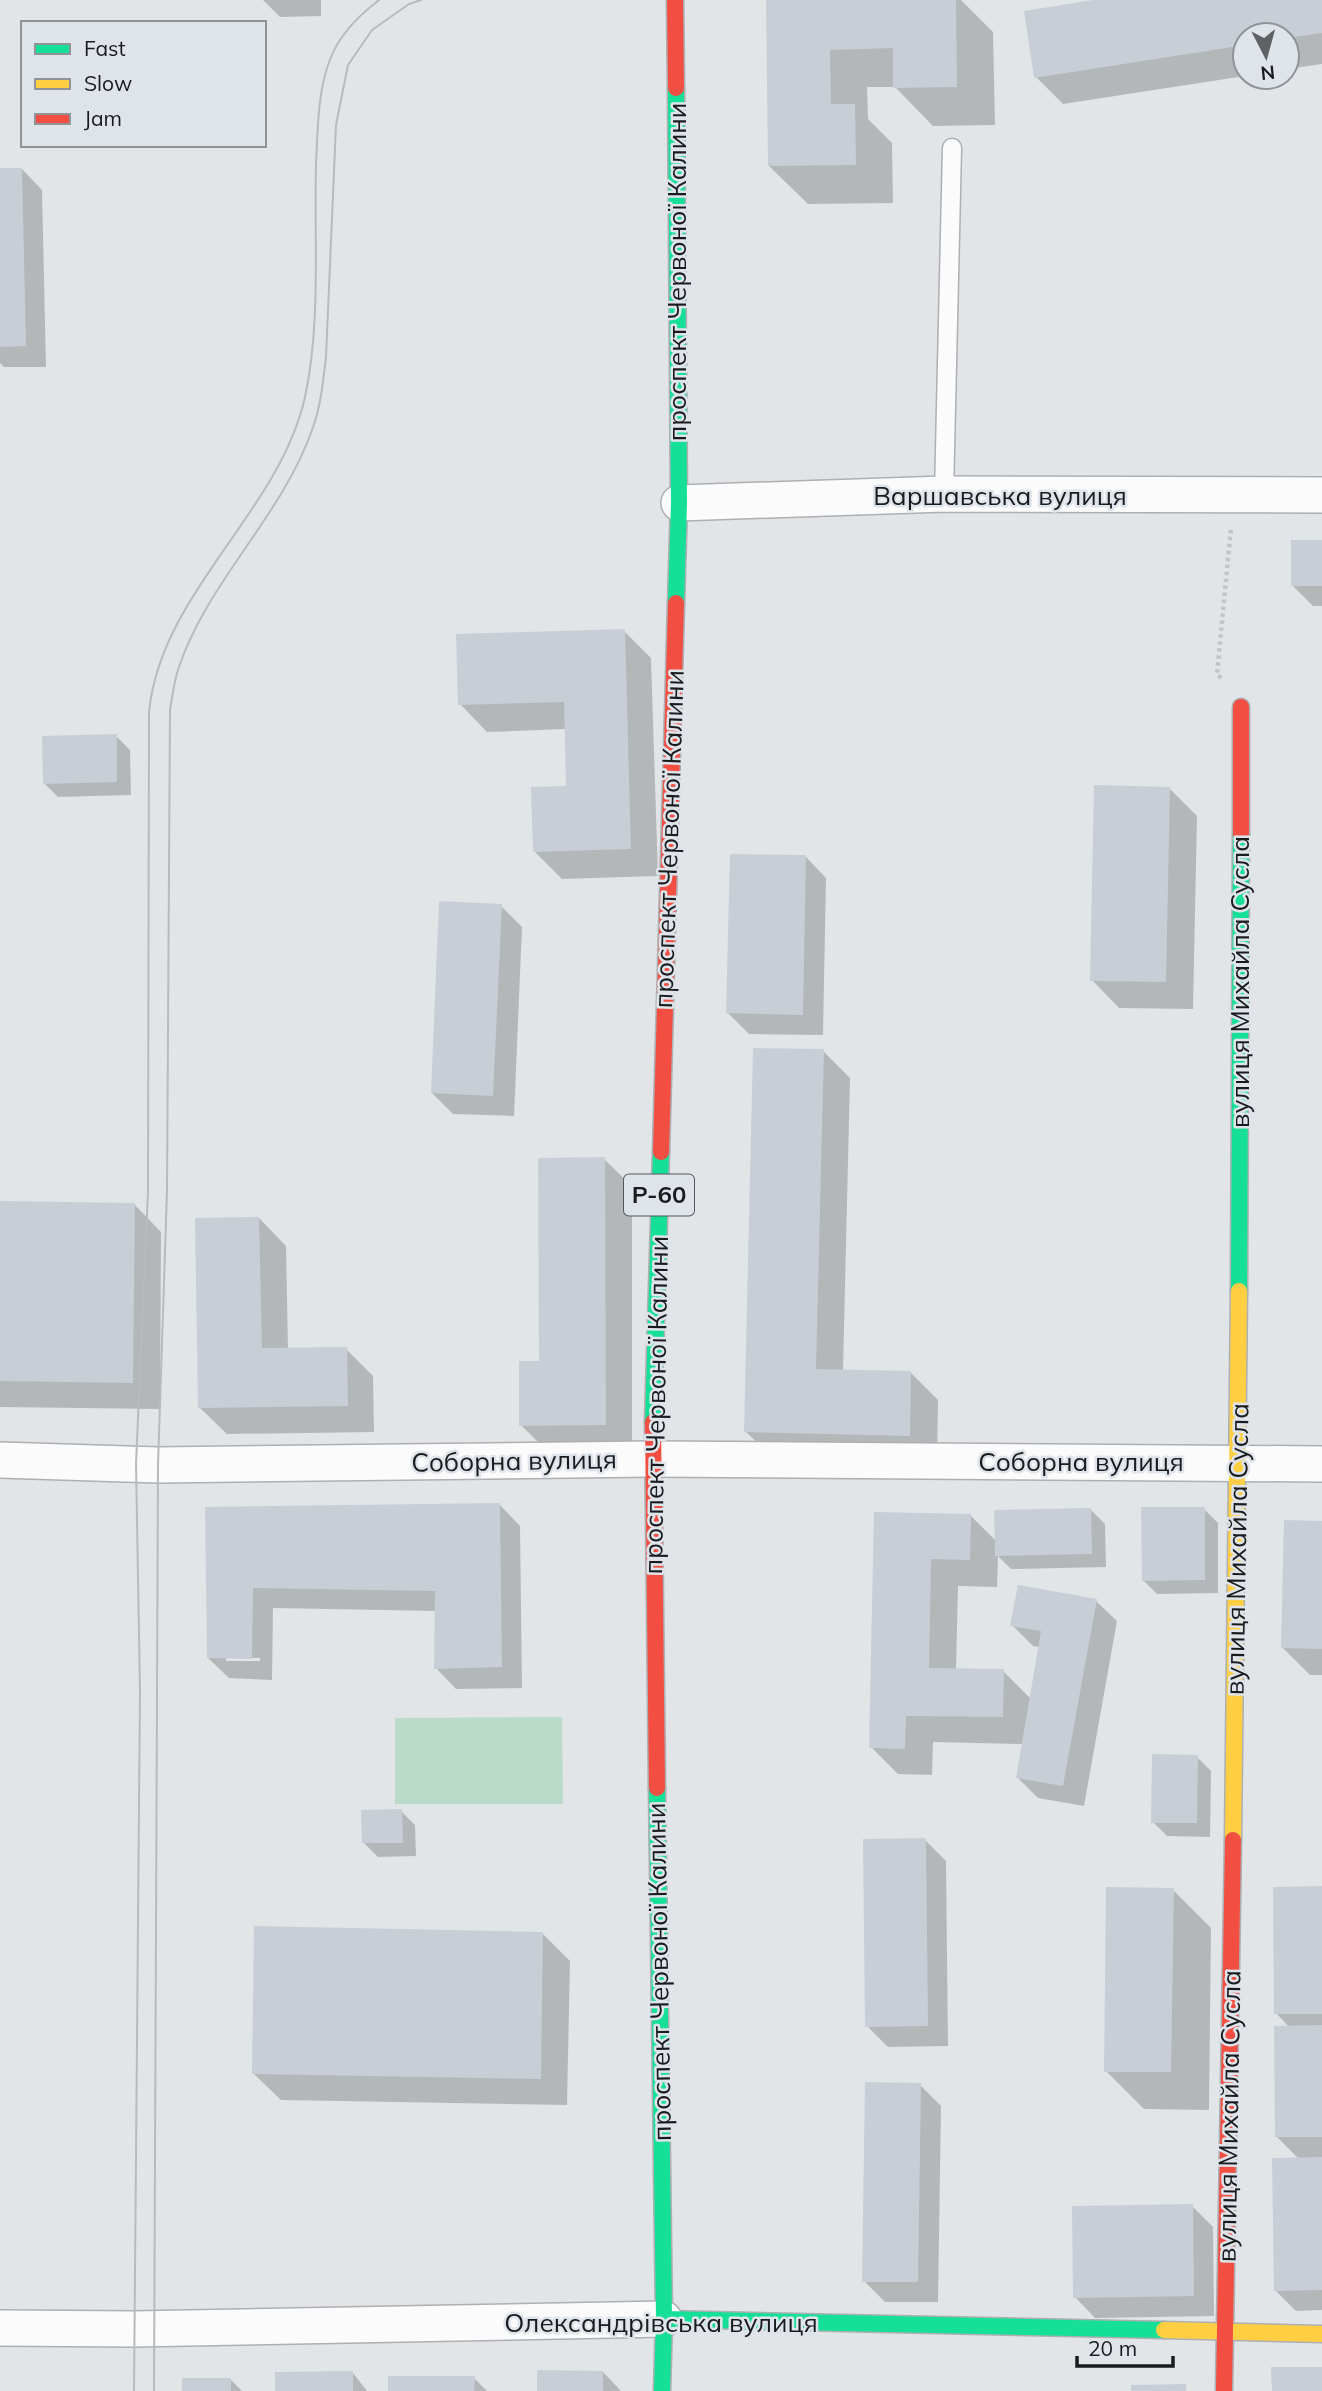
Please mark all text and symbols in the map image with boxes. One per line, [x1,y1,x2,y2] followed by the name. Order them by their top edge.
[21,21,266,147] legend
[1231,21,1301,91] north arrow
[84,35,126,61] text: Fast
[1259,60,1276,86] text: N
[84,70,132,96] text: Slow
[660,103,693,441] street label: проспект Червоної Калини
[84,105,122,131] text: Jam
[873,479,1127,512] street label: Варшавська вулиця
[646,669,691,1009] street label: проспект Червоної Калини
[1223,836,1256,1128] street label: вулиця Михайла Сусла
[624,1175,694,1216] road number: Р-60
[636,1235,675,1575] street label: проспект Червоної Калини
[1217,1403,1256,1695] street label: вулиця Михайла Сусла
[411,1442,617,1479] street label: Соборна вулиця
[978,1445,1184,1478] street label: Соборна вулиця
[639,1802,678,2142] street label: проспект Червоної Калини
[1209,1970,1248,2262] street label: вулиця Михайла Сусла
[504,2306,818,2339] street label: Олександрівська вулиця
[1077,2324,1173,2368] scale bar
[1088,2335,1137,2361] text: 20 m

